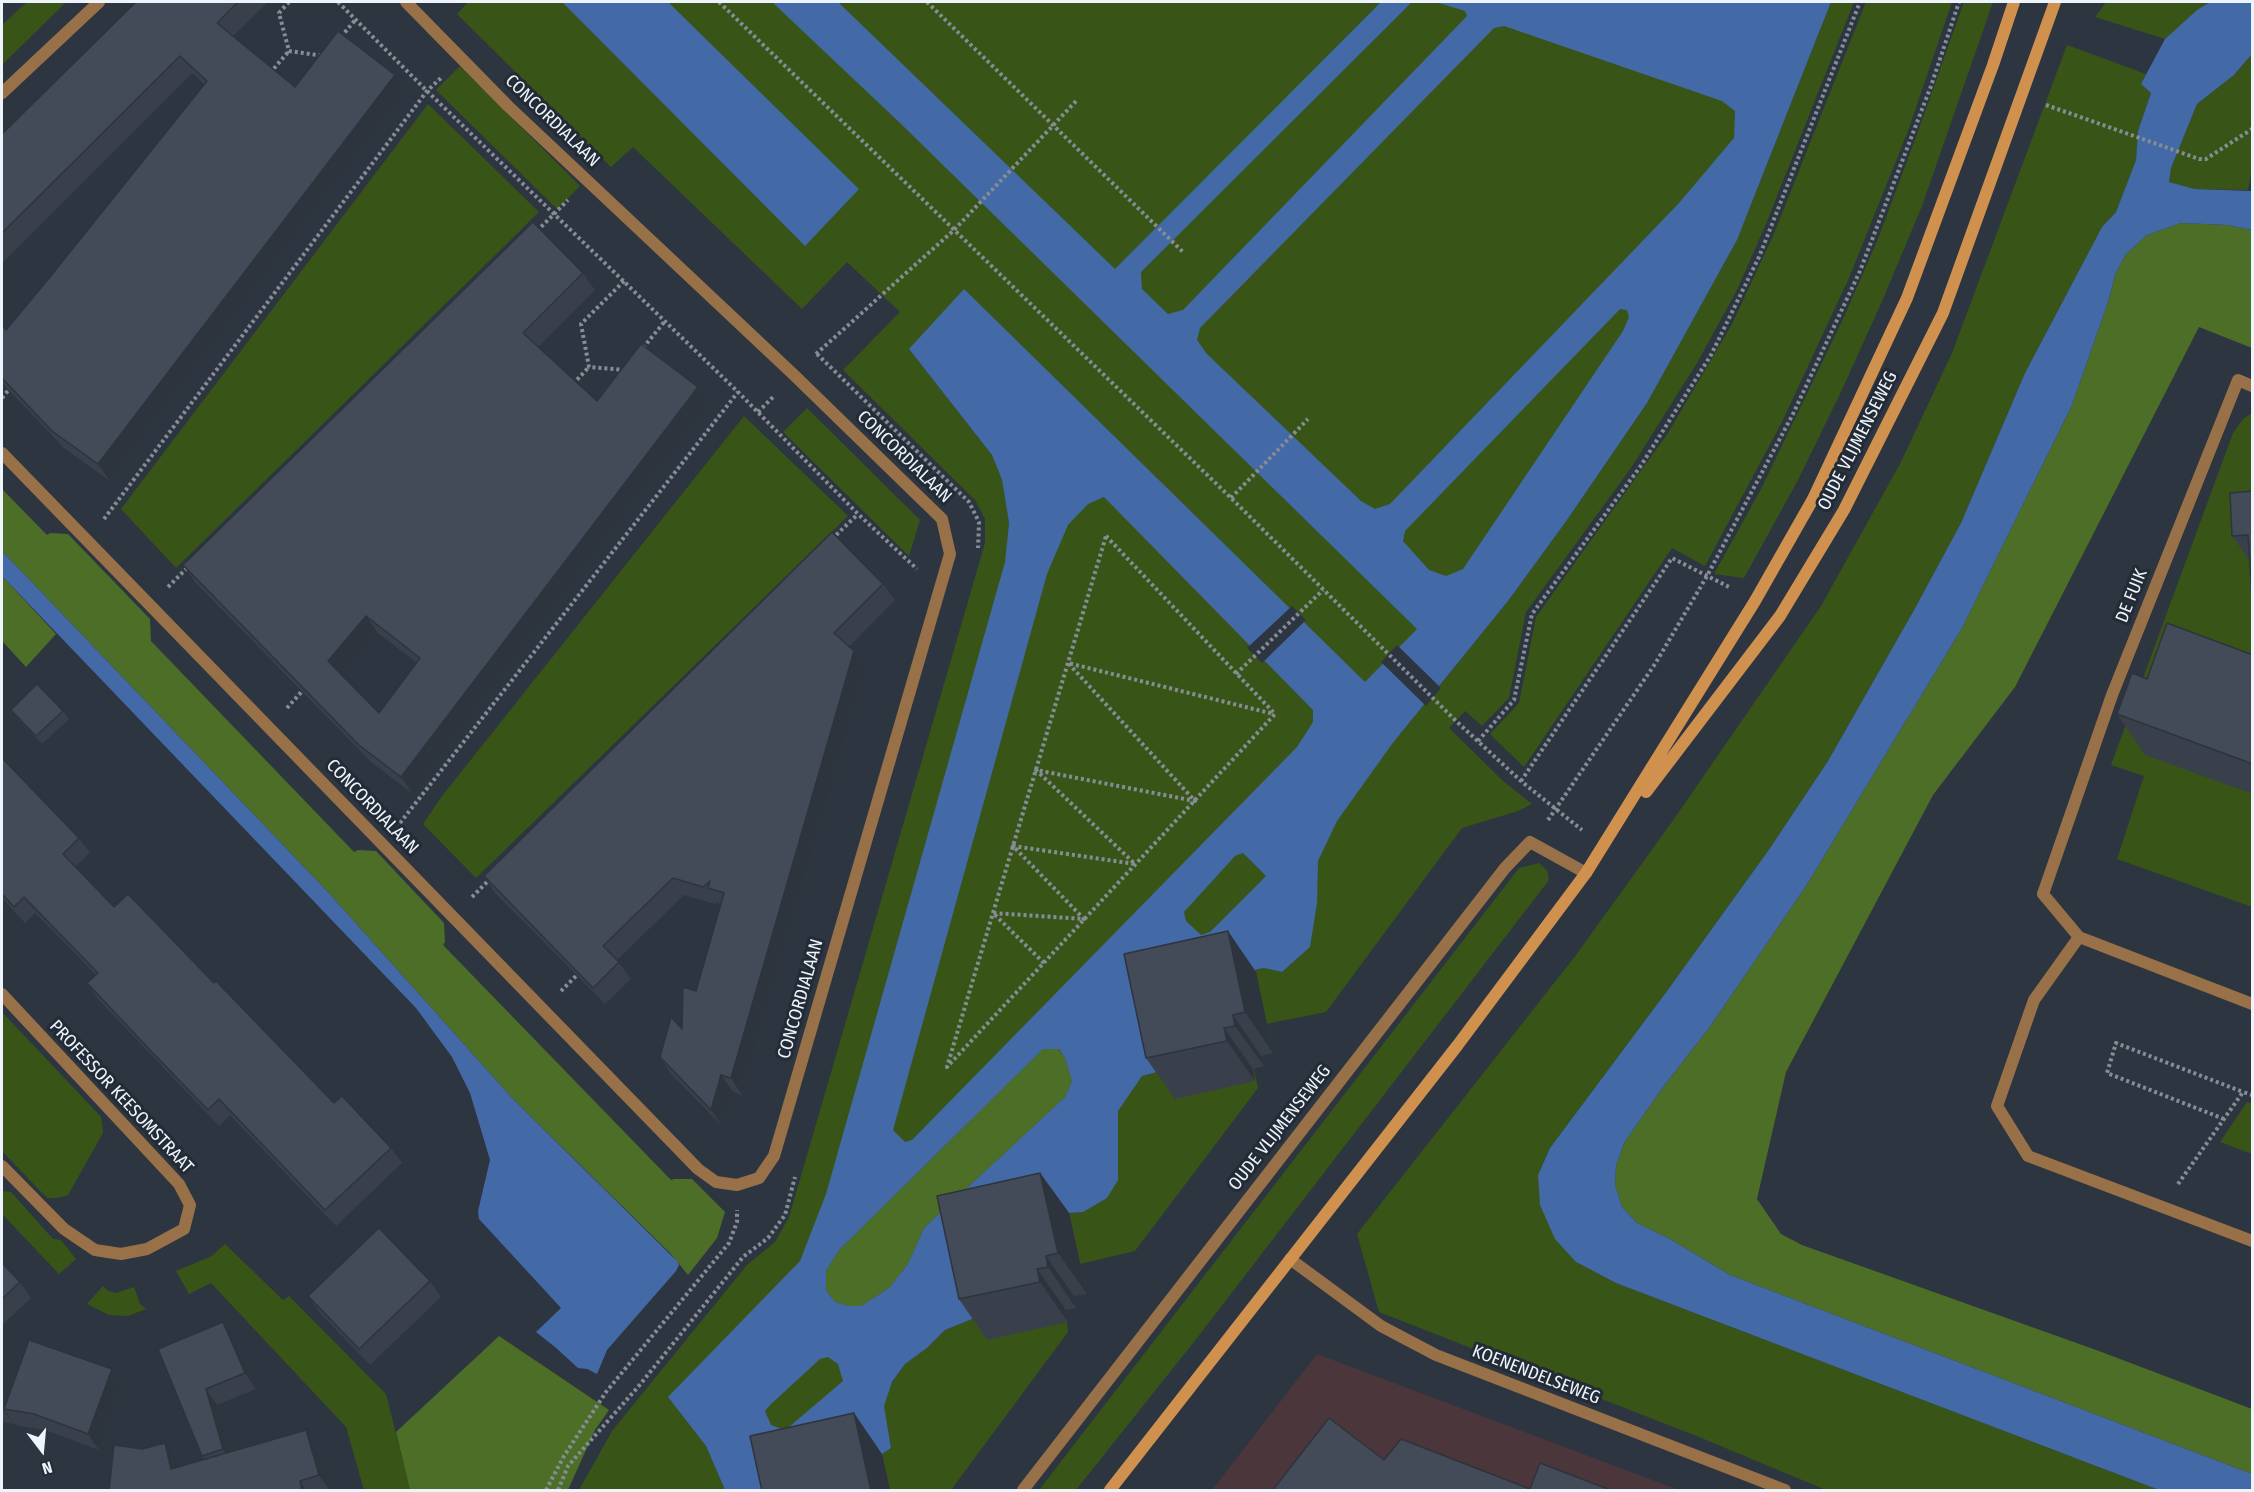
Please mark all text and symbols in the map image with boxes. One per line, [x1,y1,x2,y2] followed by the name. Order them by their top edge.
[500,70,604,172] street label: CONCORDIALAAN
[1814,368,1902,514] street label: OUDE VLIJMENSEWEG
[852,406,956,508] street label: CONCORDIALAAN
[2112,566,2152,626] street label: DE FUIK
[321,755,423,859] street label: CONCORDIALAAN
[774,937,828,1061] street label: CONCORDIALAAN
[44,1016,198,1178] street label: PROFESSOR KEESOMSTRAAT
[1224,1061,1336,1195] street label: OUDE VLIJMENSEWEG
[1469,1341,1603,1409] street label: KOENENDELSEWEG
[12,1420,72,1480] north arrow
[40,1457,54,1478] text: N

